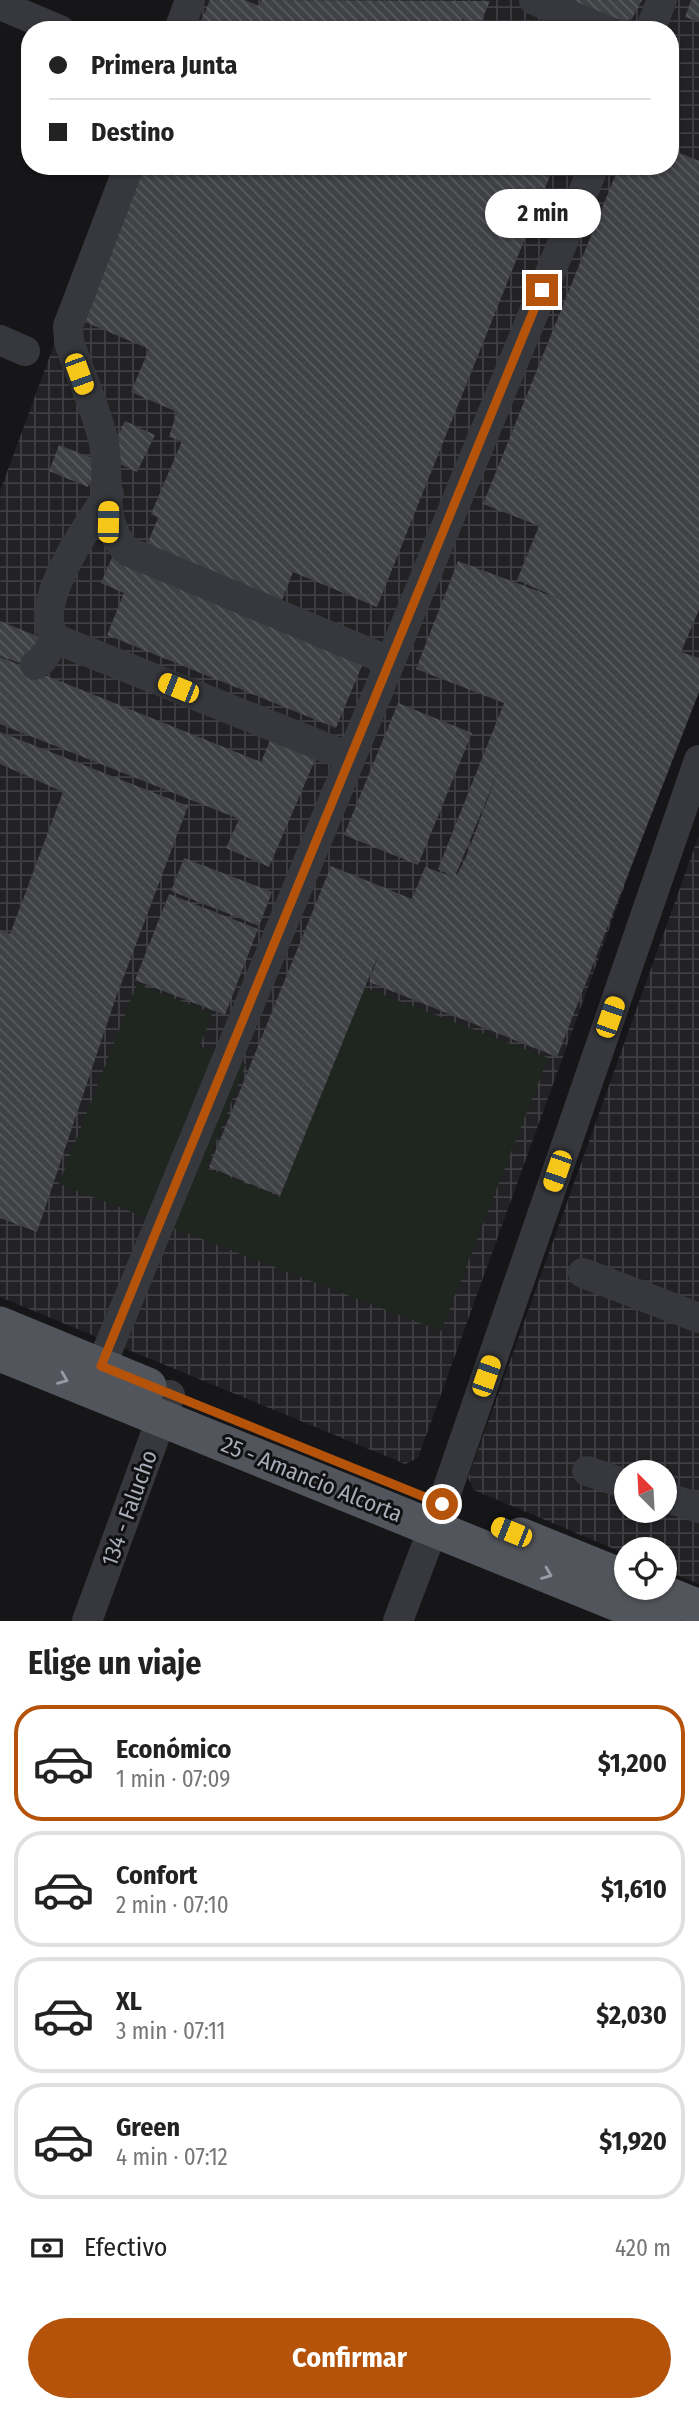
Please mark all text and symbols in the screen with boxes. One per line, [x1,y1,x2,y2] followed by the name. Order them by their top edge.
[91,50,237,81] text: Primera Junta
[91,117,174,148] text: Destino
[484,188,600,238] callout: 2 min
[518,199,569,227] text: 2 min
[526,274,558,306] route end
[62,351,97,397] car
[98,501,119,543] car
[155,670,202,706] car
[594,994,627,1040] car
[541,1148,574,1194] car
[470,1353,503,1399] car
[57,1370,69,1384] one-way arrow
[217,1430,407,1528] street label: 25 - Amancio Alcorta
[95,1446,163,1570] street label: 134 - Falucho
[614,1460,677,1522] north arrow
[614,1460,677,1600] map controls
[426,1488,458,1520] route start
[488,1514,535,1550] car
[614,1537,677,1600] button: locate
[540,1566,552,1580] one-way arrow
[28,1644,201,1682] text: Elige un viaje
[32,1732,95,1795] icon: car
[116,1734,231,1765] text: Económico
[598,1748,667,1779] text: $1,200
[116,1765,230,1793] text: 1 min · 07:09
[32,1858,95,1921] icon: car
[116,1860,197,1891] text: Confort
[601,1874,667,1905] text: $1,610
[116,1891,229,1919] text: 2 min · 07:10
[32,1984,95,2047] icon: car
[116,1986,142,2017] text: XL
[596,2000,667,2031] text: $2,030
[116,2017,226,2045] text: 3 min · 07:11
[32,2110,95,2173] icon: car
[116,2112,180,2143] text: Green
[599,2126,667,2157] text: $1,920
[116,2143,228,2171] text: 4 min · 07:12
[28,2229,66,2267] icon: cash
[84,2232,168,2263] text: Efectivo
[615,2234,671,2262] text: 420 m
[28,2318,671,2398] button: Confirmar

